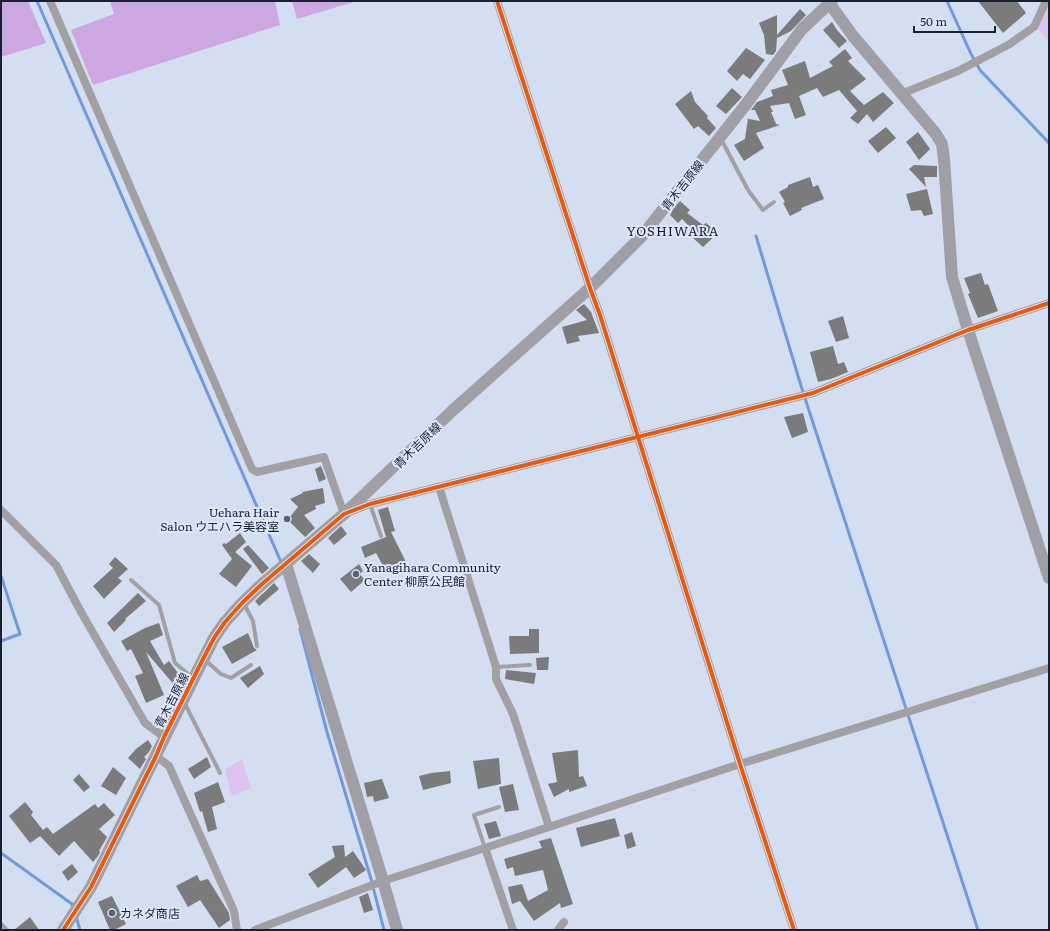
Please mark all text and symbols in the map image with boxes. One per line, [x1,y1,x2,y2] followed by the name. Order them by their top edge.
[914,8,995,34] scale bar
[920,12,947,30] text: 50 m
[656,156,708,214] street label: 青木吉原線
[627,221,719,240] district label: YOSHIWARA
[389,418,445,472] street label: 青木吉原線
[160,503,279,535] place label: Uehara Hair Salon ウエハラ美容室
[282,514,292,524] marker: Uehara Hair Salon ウエハラ美容室
[364,558,501,590] place label: Yanagihara Community Center 柳原公民館
[351,569,361,579] marker: Yanagihara Community Center 柳原公民館
[149,669,193,731] street label: 青木吉原線
[120,904,180,922] place label: カネダ商店
[107,908,117,918] marker: カネダ商店

